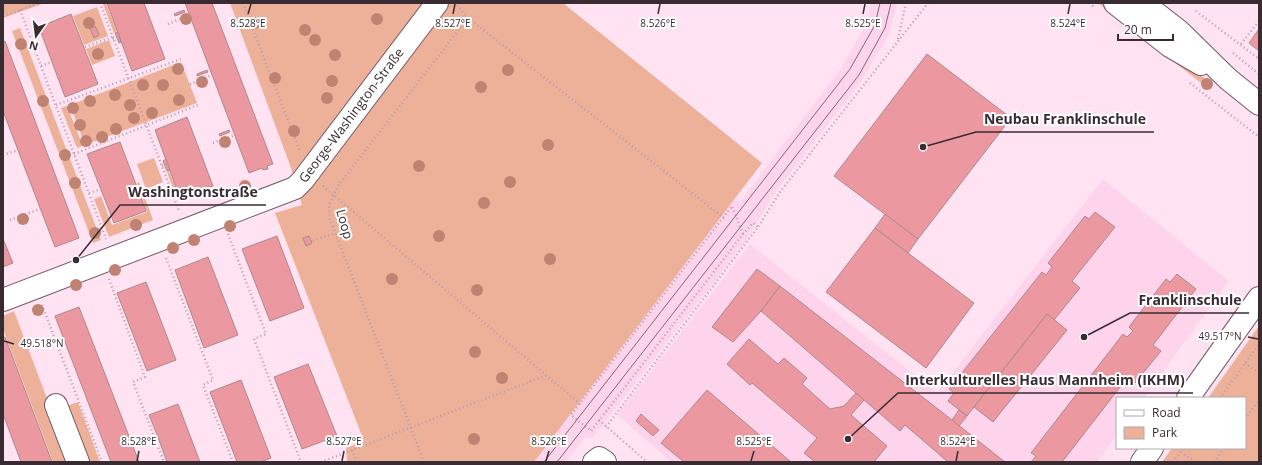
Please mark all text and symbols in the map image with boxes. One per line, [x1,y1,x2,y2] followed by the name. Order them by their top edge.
[16,16,56,56] north arrow
[230,16,266,30] text: 8.528°E
[435,16,471,30] text: 8.527°E
[640,16,676,30] text: 8.526°E
[845,16,881,30] text: 8.525°E
[1050,16,1086,30] text: 8.524°E
[1118,16,1173,42] scale bar
[1124,21,1152,38] text: 20 m
[27,38,40,55] text: N
[294,44,408,186] street label: George-Washington-Straße
[976,106,1154,132] callout: Neubau Franklinschule
[984,109,1146,128] text: Neubau Franklinschule
[120,179,266,205] callout: Washingtonstraße
[128,182,258,201] text: Washingtonstraße
[332,207,358,241] street label: Loop
[1130,287,1249,313] callout: Franklinschule
[1138,290,1242,309] text: Franklinschule
[1198,329,1242,343] text: 49.517°N
[20,336,64,350] text: 49.518°N
[898,367,1193,393] callout: Interkulturelles Haus Mannheim (IKHM)
[905,370,1185,389] text: Interkulturelles Haus Mannheim (IKHM)
[1116,397,1246,449] legend
[1152,404,1181,421] text: Road
[1152,424,1178,441] text: Park
[121,434,157,448] text: 8.528°E
[326,434,362,448] text: 8.527°E
[531,434,567,448] text: 8.526°E
[736,434,772,448] text: 8.525°E
[940,434,976,448] text: 8.524°E

